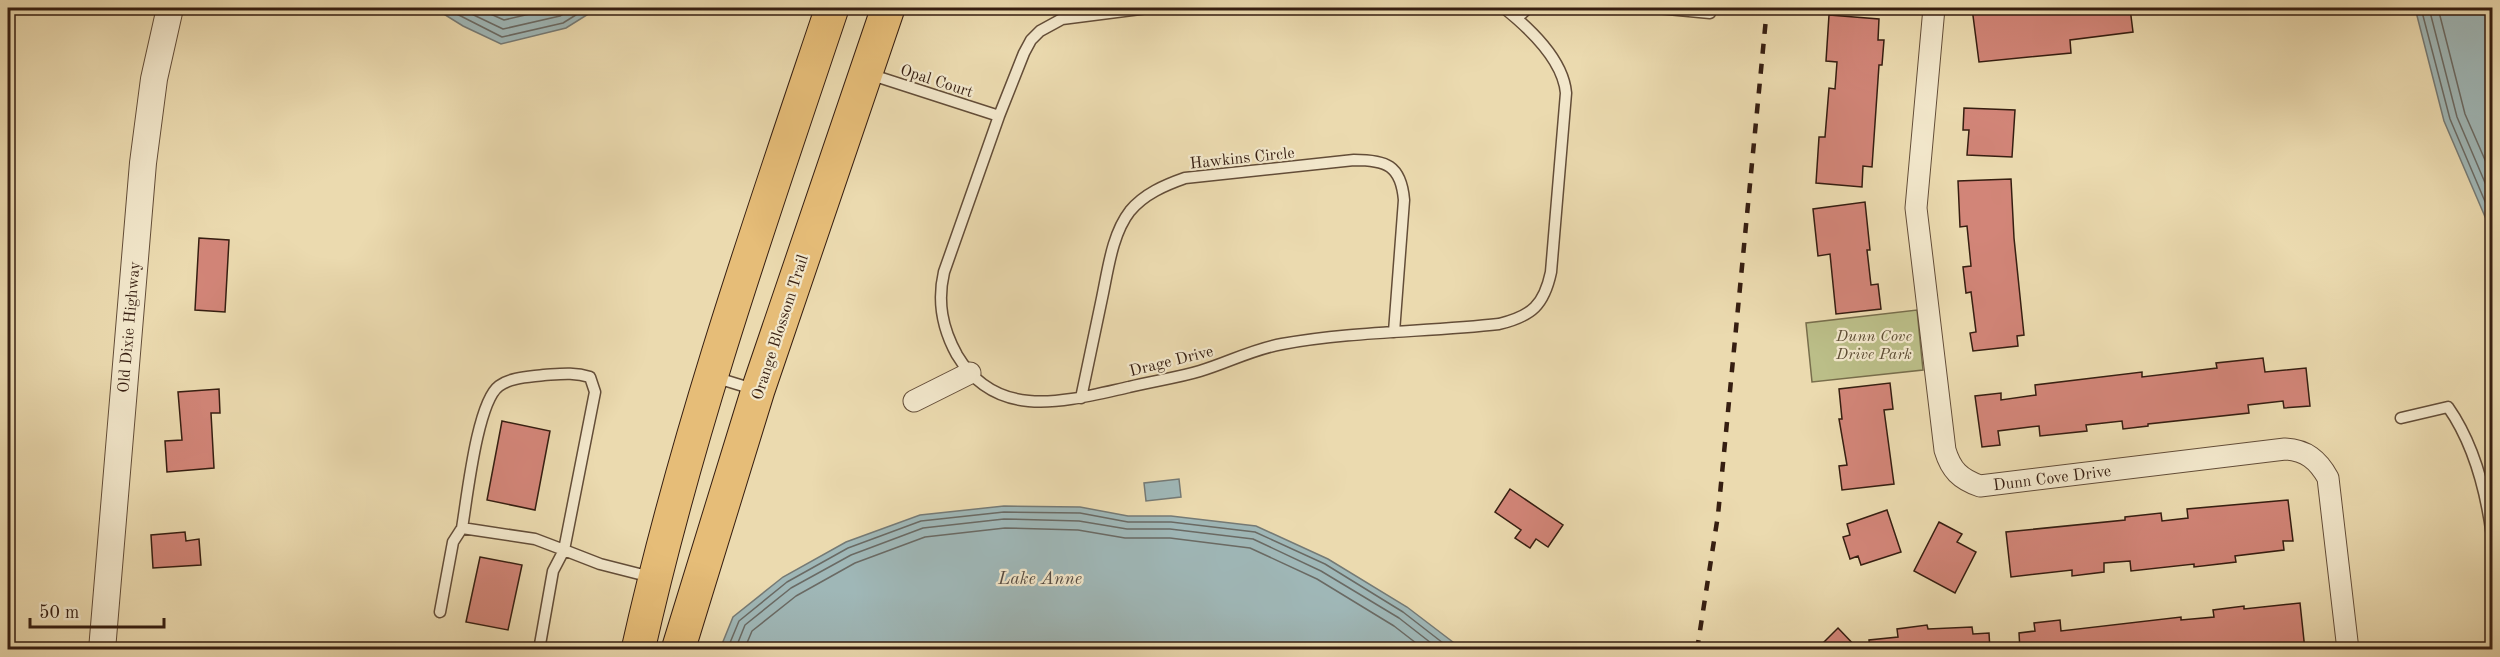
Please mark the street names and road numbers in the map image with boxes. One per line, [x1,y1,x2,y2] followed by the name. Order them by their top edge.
[898,63,975,101] street label: Opal Court
[1189,146,1296,172] street label: Hawkins Circle
[750,253,812,402] street label: Orange Blossom Trail
[116,260,144,394] street label: Old Dixie Highway
[1128,344,1215,380] street label: Drage Drive
[1992,464,2112,494] street label: Dunn Cove Drive

